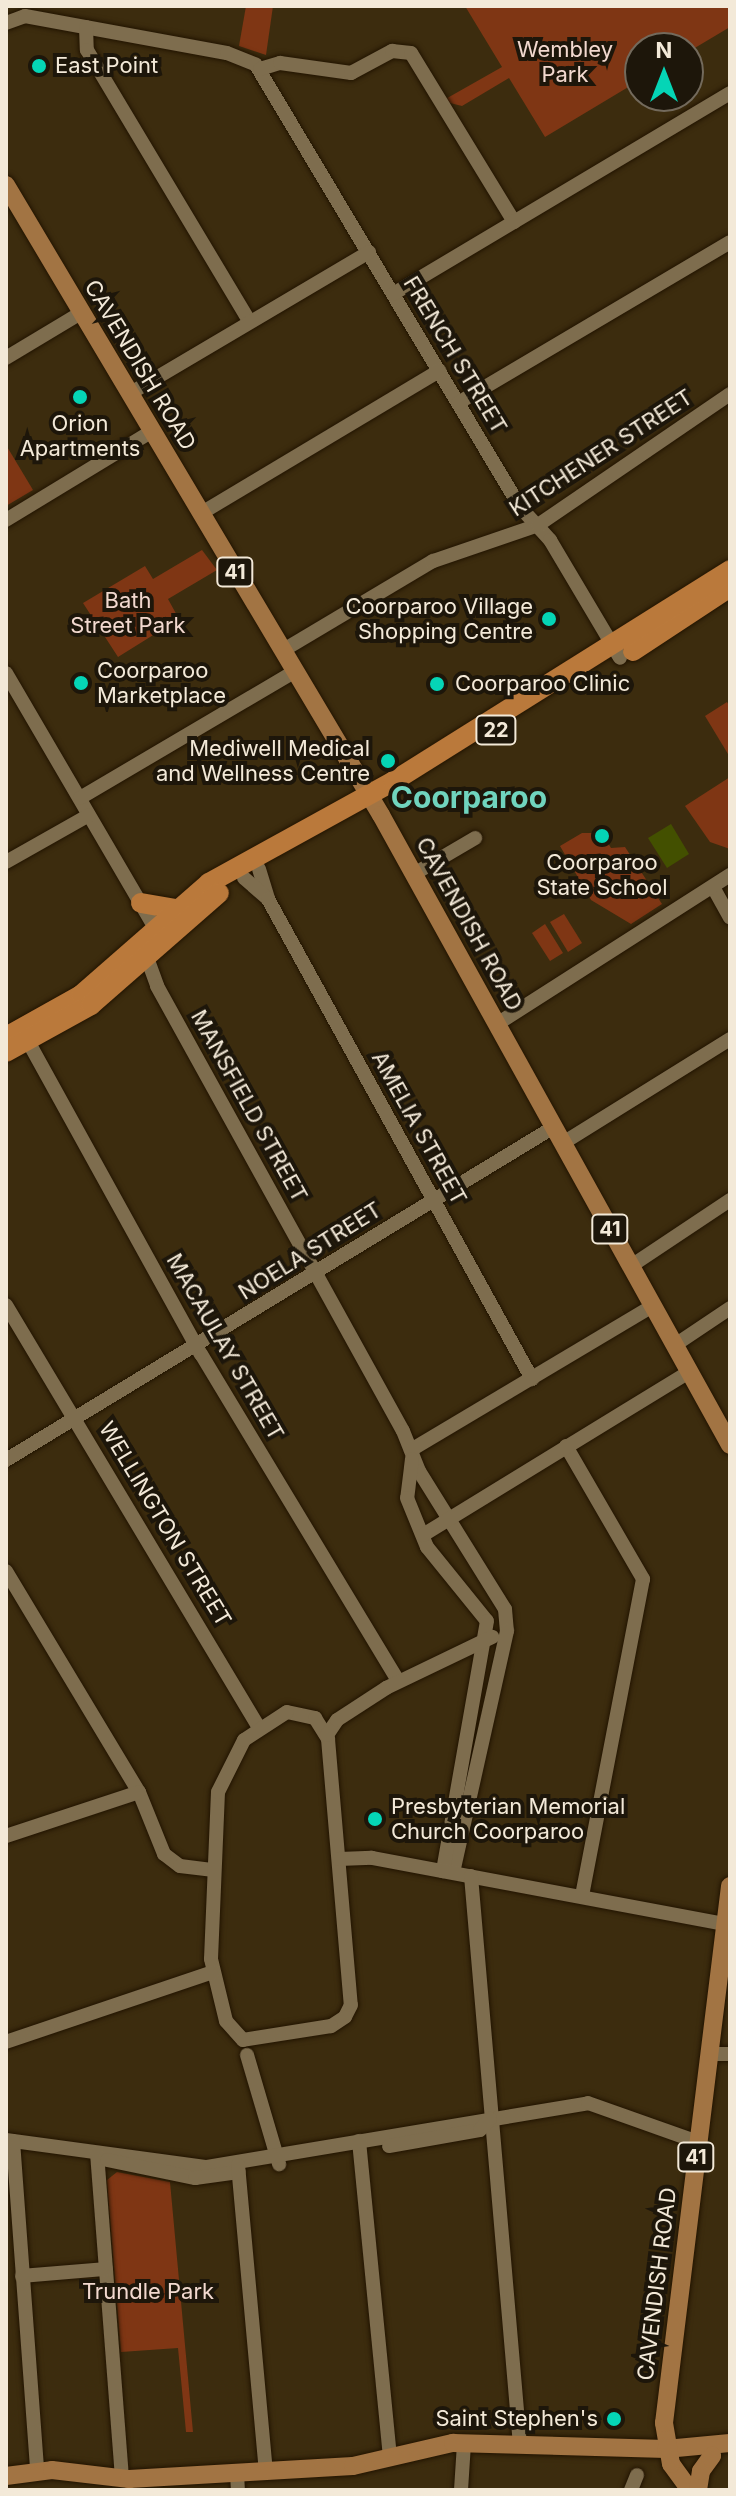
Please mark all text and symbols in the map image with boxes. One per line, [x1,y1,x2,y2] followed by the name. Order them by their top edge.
[624,32,704,112] north arrow
[517,36,613,88] park label: Wembley Park
[656,37,672,63] text: N
[55,53,158,79] place label: East Point
[30,57,48,75] marker: East Point
[398,272,512,438] street label: FRENCH STREET
[79,275,201,455] street label: CAVENDISH ROAD
[504,384,698,522] street label: KITCHENER STREET
[71,388,89,406] marker: Orion Apartments
[20,410,140,462] place label: Orion Apartments
[215,556,255,588] road number: 41
[70,587,186,638] park label: Bath Street Park
[346,593,533,644] place label: Coorparoo Village Shopping Centre
[540,610,558,628] marker: Coorparoo Village Shopping Centre
[97,657,226,708] place label: Coorparoo Marketplace
[455,671,630,697] place label: Coorparoo Clinic
[426,673,448,695] marker: Coorparoo Clinic
[72,674,90,692] marker: Coorparoo Marketplace
[474,714,518,746] road number: 22
[156,735,370,786] place label: Mediwell Medical and Wellness Centre
[377,750,399,772] marker: Mediwell Medical and Wellness Centre
[391,779,547,815] district label: Coorparoo
[593,827,611,845] marker: Coorparoo State School
[410,833,528,1015] street label: CAVENDISH ROAD
[536,849,668,900] place label: Coorparoo State School
[185,1005,313,1207] street label: MANSFIELD STREET
[366,1047,472,1209] street label: AMELIA STREET
[234,1196,386,1306] street label: NOELA STREET
[590,1213,630,1245] road number: 41
[161,1249,289,1445] street label: MACAULAY STREET
[93,1417,237,1631] street label: WELLINGTON STREET
[391,1793,625,1844] place label: Presbyterian Memorial Church Coorparoo
[366,1810,384,1828] marker: Presbyterian Memorial Church Coorparoo
[676,2141,716,2173] road number: 41
[632,2186,682,2382] street label: CAVENDISH ROAD
[82,2279,214,2305] park label: Trundle Park
[435,2406,598,2432] place label: Saint Stephen's
[605,2410,623,2428] marker: Saint Stephen's

